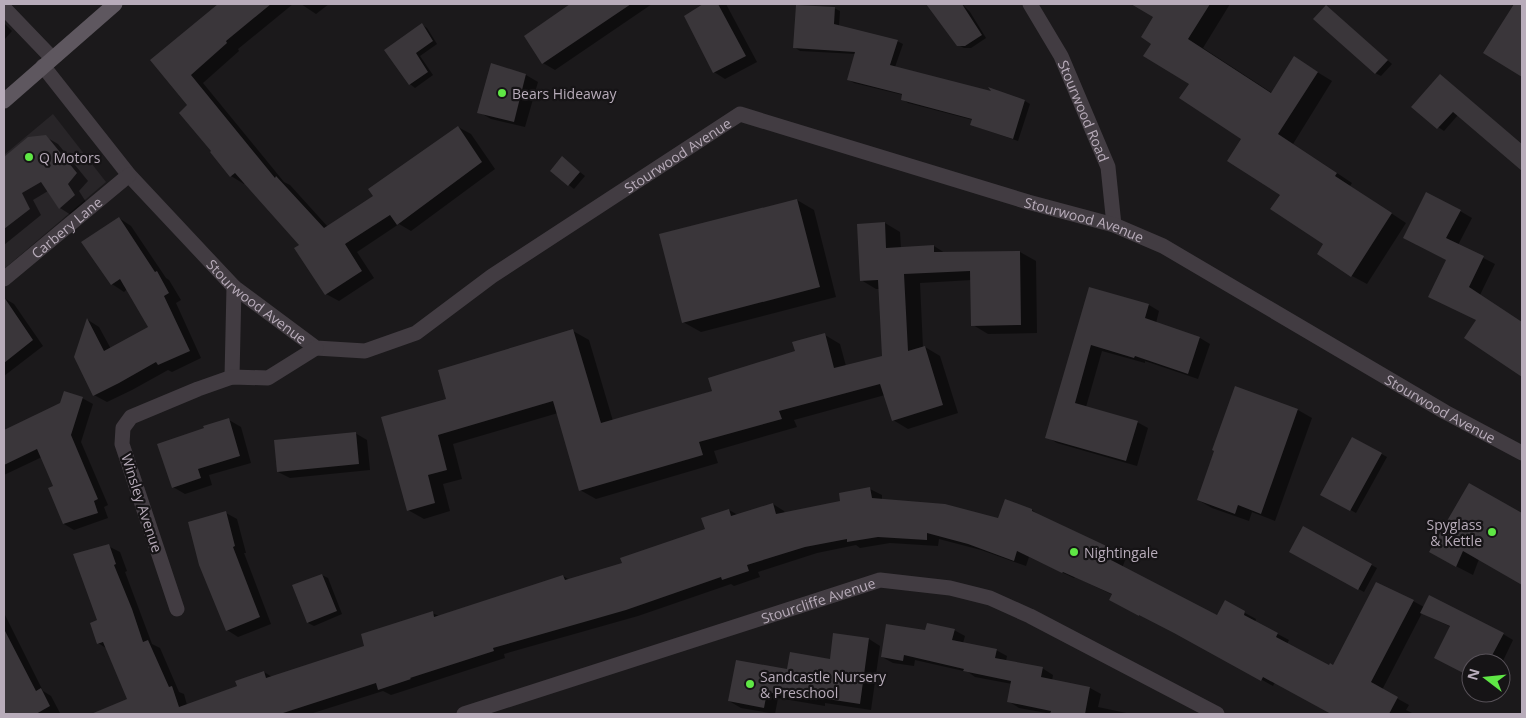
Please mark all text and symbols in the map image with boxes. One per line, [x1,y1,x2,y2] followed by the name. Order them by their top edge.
[1054,57,1114,165] street label: Stourwood Road
[512,84,617,103] place label: Bears Hideaway
[496,87,508,99] marker: Bears Hideaway
[620,113,735,197] street label: Stourwood Avenue
[39,148,101,167] place label: Q Motors
[23,151,35,163] marker: Q Motors
[27,192,106,262] street label: Carbery Lane
[1022,192,1147,246] street label: Stourwood Avenue
[203,255,311,348] street label: Stourwood Avenue
[1382,369,1499,447] street label: Stourwood Avenue
[117,451,167,555] street label: Winsley Avenue
[1426,515,1482,550] place label: Spyglass & Kettle
[1486,526,1498,538] marker: Spyglass & Kettle
[1084,543,1158,562] place label: Nightingale
[1068,546,1080,558] marker: Nightingale
[759,573,878,627] street label: Stourcliffe Avenue
[1461,653,1511,703] north arrow
[1462,666,1484,682] text: N
[760,667,887,702] place label: Sandcastle Nursery & Preschool
[744,678,756,690] marker: Sandcastle Nursery & Preschool

